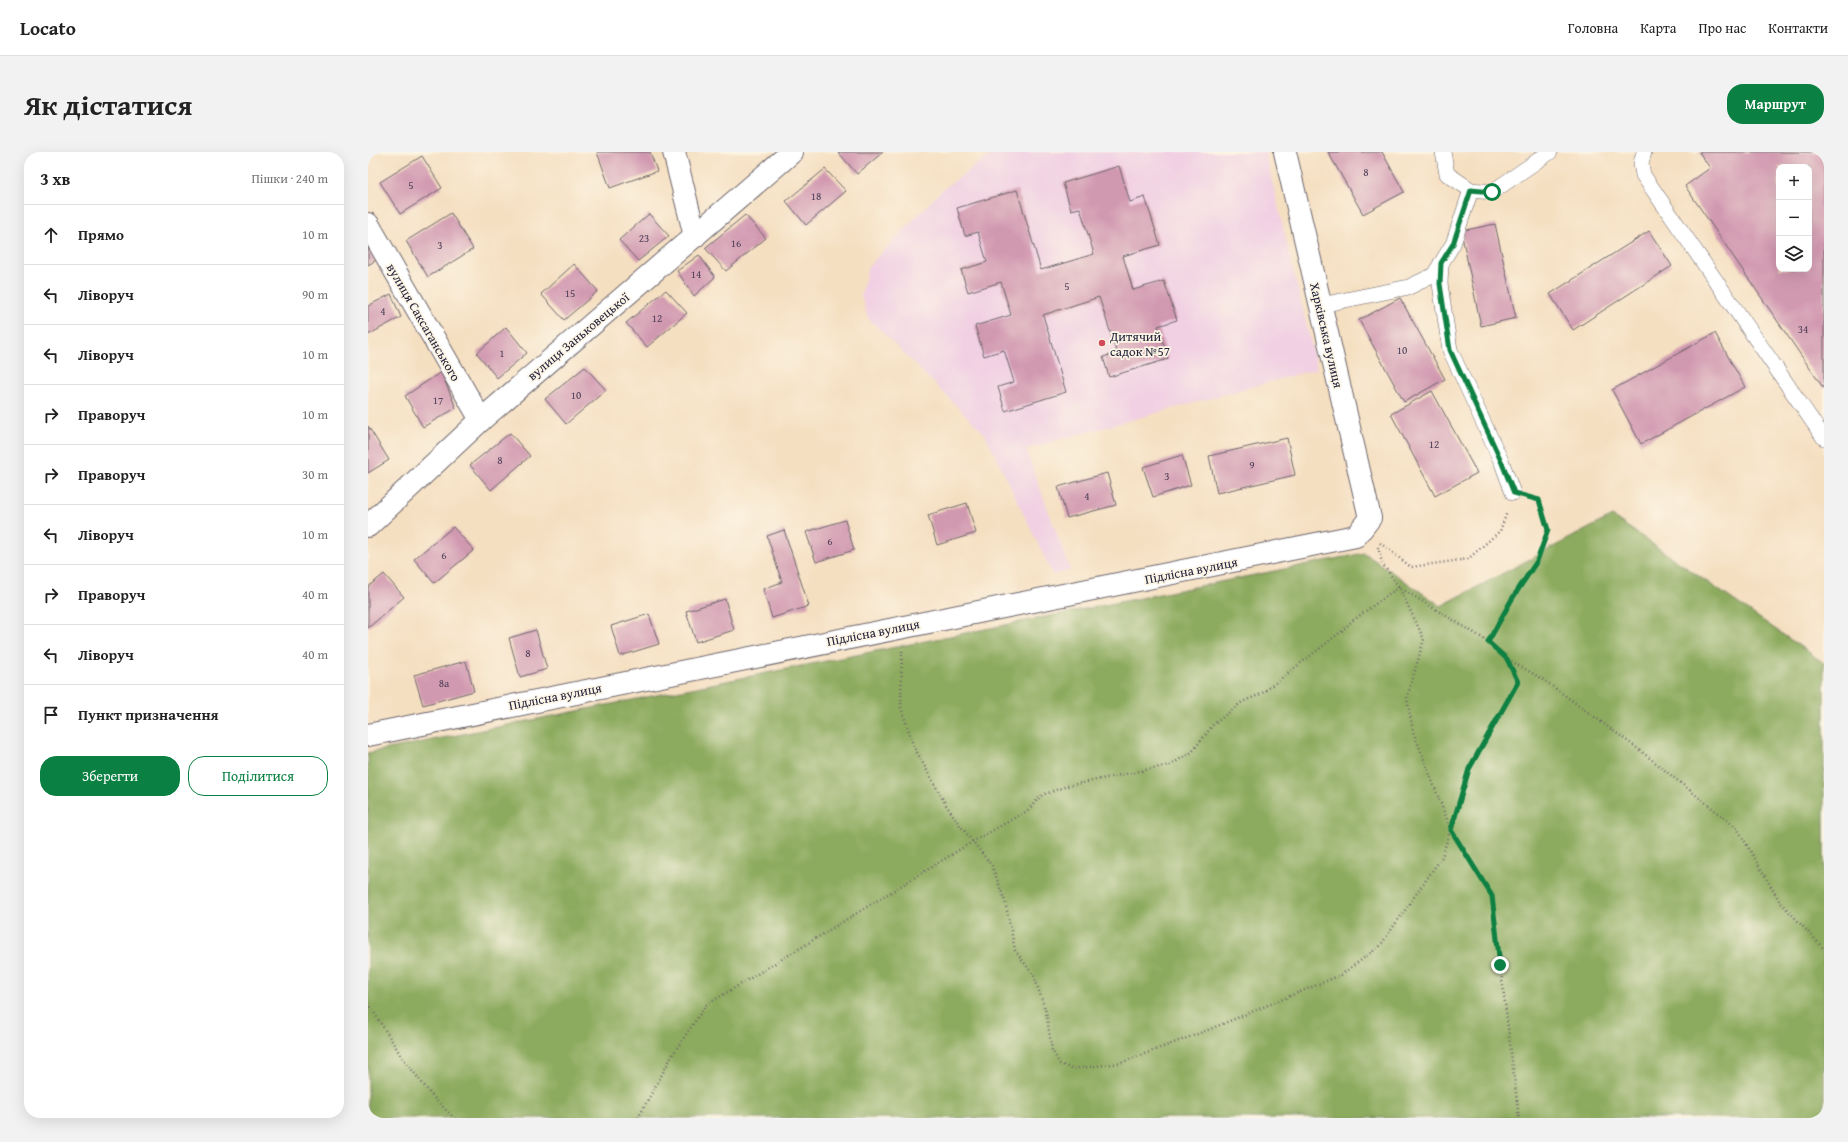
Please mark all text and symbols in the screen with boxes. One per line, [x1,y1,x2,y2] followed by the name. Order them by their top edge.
[20,14,76,42] text: Locato
[1568,18,1618,38] text: Головна
[1640,18,1676,38] text: Карта
[1698,18,1746,38] text: Про нас
[1768,18,1828,38] text: Контакти
[24,84,192,125] text: Як дістатися
[1727,84,1824,124] button: Маршрут
[1363,164,1369,180] house number: 8
[1776,164,1812,272] map controls
[1776,164,1812,200] button: +
[40,166,70,191] text: 3 хв
[251,169,328,188] text: Пішки · 240 m
[408,177,414,193] house number: 5
[1483,183,1501,201] route start
[811,188,821,204] house number: 18
[1776,200,1812,236] button: −
[40,224,62,246] icon: ahead
[78,224,124,245] text: Прямо
[302,225,328,244] text: 10 m
[639,230,649,246] house number: 23
[731,235,741,251] house number: 16
[1776,236,1812,272] button: layers
[437,237,443,253] house number: 3
[382,260,465,385] street label: вулиця Саксаганського
[691,266,701,282] house number: 14
[1064,278,1070,294] house number: 5
[1305,281,1348,390] street label: Харківська вулиця
[40,284,62,306] icon: left
[78,284,134,305] text: Ліворуч
[302,285,328,304] text: 90 m
[565,285,575,301] house number: 15
[523,288,634,385] street label: вулиця Заньковецької
[380,303,386,319] house number: 4
[652,310,662,326] house number: 12
[1798,321,1808,337] house number: 34
[1109,327,1170,361] place label: Дитячий садок №57
[1097,338,1107,348] marker: Дитячий садок №57
[1397,342,1407,358] house number: 10
[40,344,62,366] icon: left
[78,344,134,365] text: Ліворуч
[302,345,328,364] text: 10 m
[499,345,505,361] house number: 1
[571,387,581,403] house number: 10
[433,392,443,408] house number: 17
[40,404,62,426] icon: right
[78,404,145,425] text: Праворуч
[302,405,328,424] text: 10 m
[1429,436,1439,452] house number: 12
[497,452,503,468] house number: 8
[1249,457,1255,473] house number: 9
[40,464,62,486] icon: right
[78,464,145,485] text: Праворуч
[302,465,328,484] text: 30 m
[1164,468,1170,484] house number: 3
[1084,488,1090,504] house number: 4
[40,524,62,546] icon: left
[78,524,134,545] text: Ліворуч
[302,525,328,544] text: 10 m
[827,533,833,549] house number: 6
[441,547,447,563] house number: 6
[1143,552,1239,589] street label: Підлісна вулиця
[40,584,62,606] icon: right
[78,584,145,605] text: Праворуч
[302,585,328,604] text: 40 m
[825,614,921,651] street label: Підлісна вулиця
[40,644,62,666] icon: left
[78,644,134,665] text: Ліворуч
[302,645,328,664] text: 40 m
[525,645,531,661] house number: 8
[439,675,450,691] house number: 8а
[507,678,603,715] street label: Підлісна вулиця
[40,704,62,726] icon: arrive
[78,704,219,725] text: Пункт призначення
[40,756,180,796] button: Зберегти
[188,756,328,796] button: Поділитися
[1491,956,1509,974] route end

